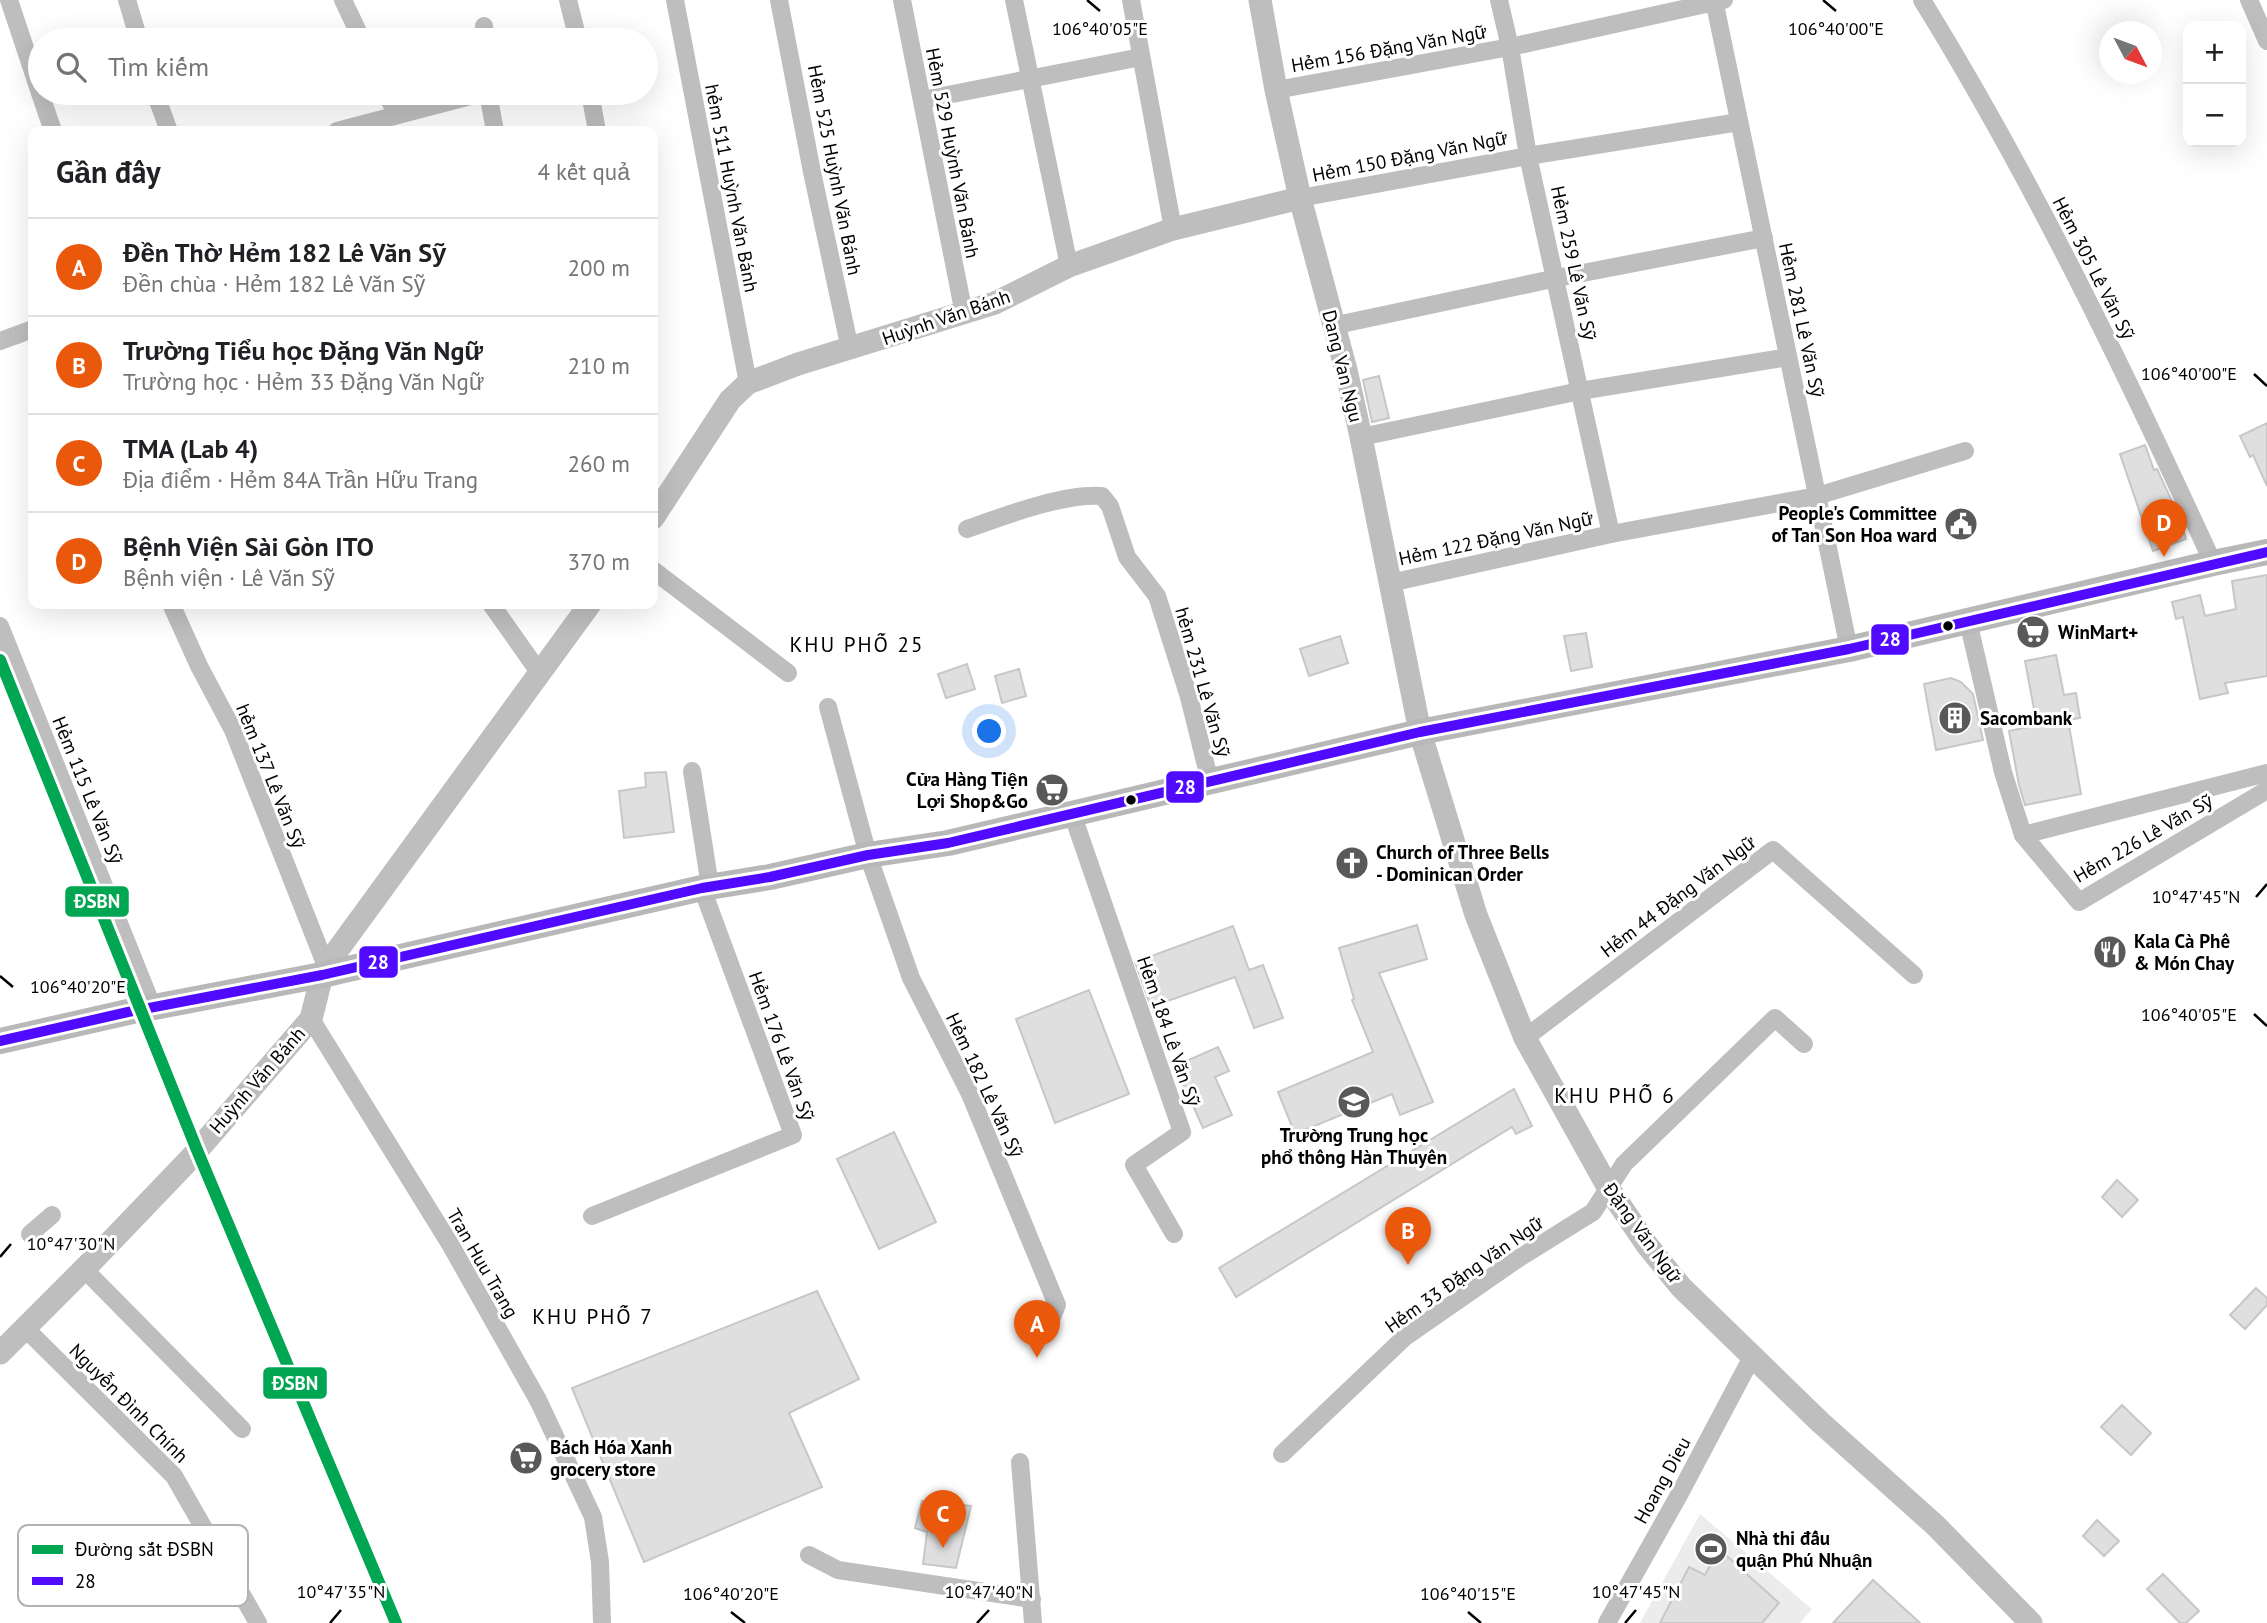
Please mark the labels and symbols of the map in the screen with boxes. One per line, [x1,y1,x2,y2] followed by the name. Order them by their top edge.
[1052,17,1148,40] text: 106°40'05"E
[1788,17,1884,40] text: 106°40'00"E
[1289,19,1489,77] street label: Hẻm 156 Đặng Văn Ngữ
[2099,21,2162,84] north arrow
[921,46,985,260] street label: Hẻm 529 Huỳnh Văn Bánh
[803,63,867,277] street label: Hẻm 525 Huỳnh Văn Bánh
[700,82,764,294] street label: hẻm 511 Huỳnh Văn Bánh
[1310,125,1510,187] street label: Hẻm 150 Đặng Văn Ngữ
[1546,184,1602,343] street label: Hẻm 259 Lê Văn Sỹ
[2048,193,2141,344] street label: Hẻm 305 Lê Văn Sỹ
[1774,241,1830,400] street label: Hẻm 281 Lê Văn Sỹ
[879,284,1013,350] street label: Huỳnh Văn Bánh
[1317,307,1369,425] street label: Dang Van Ngu
[2141,362,2237,385] text: 106°40'00"E
[2141,499,2187,557] pin: D
[1771,501,1937,547] place label: People's Committee of Tan Son Hoa ward
[1942,505,1980,543] public building icon: People's Committee of Tan Son Hoa ward
[1396,506,1596,570] street label: Hẻm 122 Đặng Văn Ngữ
[1170,604,1236,760] street label: hẻm 231 Lê Văn Sỹ
[2014,613,2052,651] supermarket icon: WinMart+
[1941,619,1955,633] unlabelled marker
[2058,620,2138,644] place label: WinMart+
[1870,623,1910,656] line badge: 28
[1879,627,1901,651] text: 28
[790,631,924,658] district label: KHU PHỐ 25
[1936,699,1974,737] building icon: Sacombank
[231,700,311,852] street label: hẻm 137 Lê Văn Sỹ
[1980,706,2073,730] place label: Sacombank
[47,713,129,868] street label: Hẻm 115 Lê Văn Sỹ
[972,714,1006,748] your location
[906,767,1028,813] place label: Cửa Hàng Tiện Lợi Shop&Go
[1165,770,1205,804] line badge: 28
[1033,771,1071,809] supermarket icon: Cửa Hàng Tiện Lợi Shop&Go
[1174,775,1196,799] text: 28
[2069,788,2218,888] street label: Hẻm 226 Lê Văn Sỹ
[1124,793,1138,807] unlabelled marker
[1596,830,1761,962] street label: Hẻm 44 Đặng Văn Ngữ
[1376,840,1549,886] place label: Church of Three Bells - Dominican Order
[1333,844,1371,882] church icon: Church of Three Bells - Dominican Order
[64,885,130,918] line badge: ĐSBN
[2152,885,2240,908] text: 10°47'45"N
[73,889,120,913] text: ĐSBN
[2134,929,2235,975] place label: Kala Cà Phê & Món Chay
[2091,933,2129,971] restaurant icon: Kala Cà Phê & Món Chay
[358,945,399,979] line badge: 28
[367,950,389,974] text: 28
[1132,953,1206,1110] street label: Hẻm 184 Lê Văn Sỹ
[744,968,820,1124] street label: Hẻm 176 Lê Văn Sỹ
[30,975,126,998] text: 106°40'20"E
[2141,1003,2237,1026] text: 106°40'05"E
[941,1009,1029,1162] street label: Hẻm 182 Lê Văn Sỹ
[204,1022,310,1138] street label: Huỳnh Văn Bánh
[1554,1082,1676,1109] district label: KHU PHỐ 6
[1335,1083,1373,1121] school or university icon: Trường Trung học phổ thông Hàn Thuyên
[1261,1123,1447,1169] place label: Trường Trung học phổ thông Hàn Thuyên
[1598,1177,1688,1288] street label: Đặng Văn Ngữ
[442,1204,524,1322] street label: Tran Huu Trang
[1385,1207,1431,1265] pin: B
[1380,1210,1548,1338] street label: Hẻm 33 Đặng Văn Ngữ
[27,1232,115,1255] text: 10°47'30"N
[1014,1300,1060,1358] pin: A
[532,1303,654,1330] district label: KHU PHỐ 7
[64,1338,194,1468] street label: Nguyễn Đình Chính
[262,1366,328,1400] line badge: ĐSBN
[271,1371,318,1395] text: ĐSBN
[1628,1432,1696,1528] street label: Hoang Dieu
[550,1435,672,1481] place label: Bách Hóa Xanh grocery store
[507,1439,545,1477] supermarket icon: Bách Hóa Xanh grocery store
[920,1490,966,1548] pin: C
[18,1525,248,1606] legend
[1736,1526,1872,1572] place label: Nhà thi đấu quận Phú Nhuận
[1692,1530,1730,1568] sports icon: Nhà thi đấu quận Phú Nhuận
[74,1537,214,1561] text: Đường sắt ĐSBN
[75,1569,96,1593] text: 28
[297,1580,385,1603] text: 10°47'35"N
[945,1580,1033,1603] text: 10°47'40"N
[1592,1580,1680,1603] text: 10°47'45"N
[683,1582,779,1605] text: 106°40'20"E
[1420,1582,1516,1605] text: 106°40'15"E

